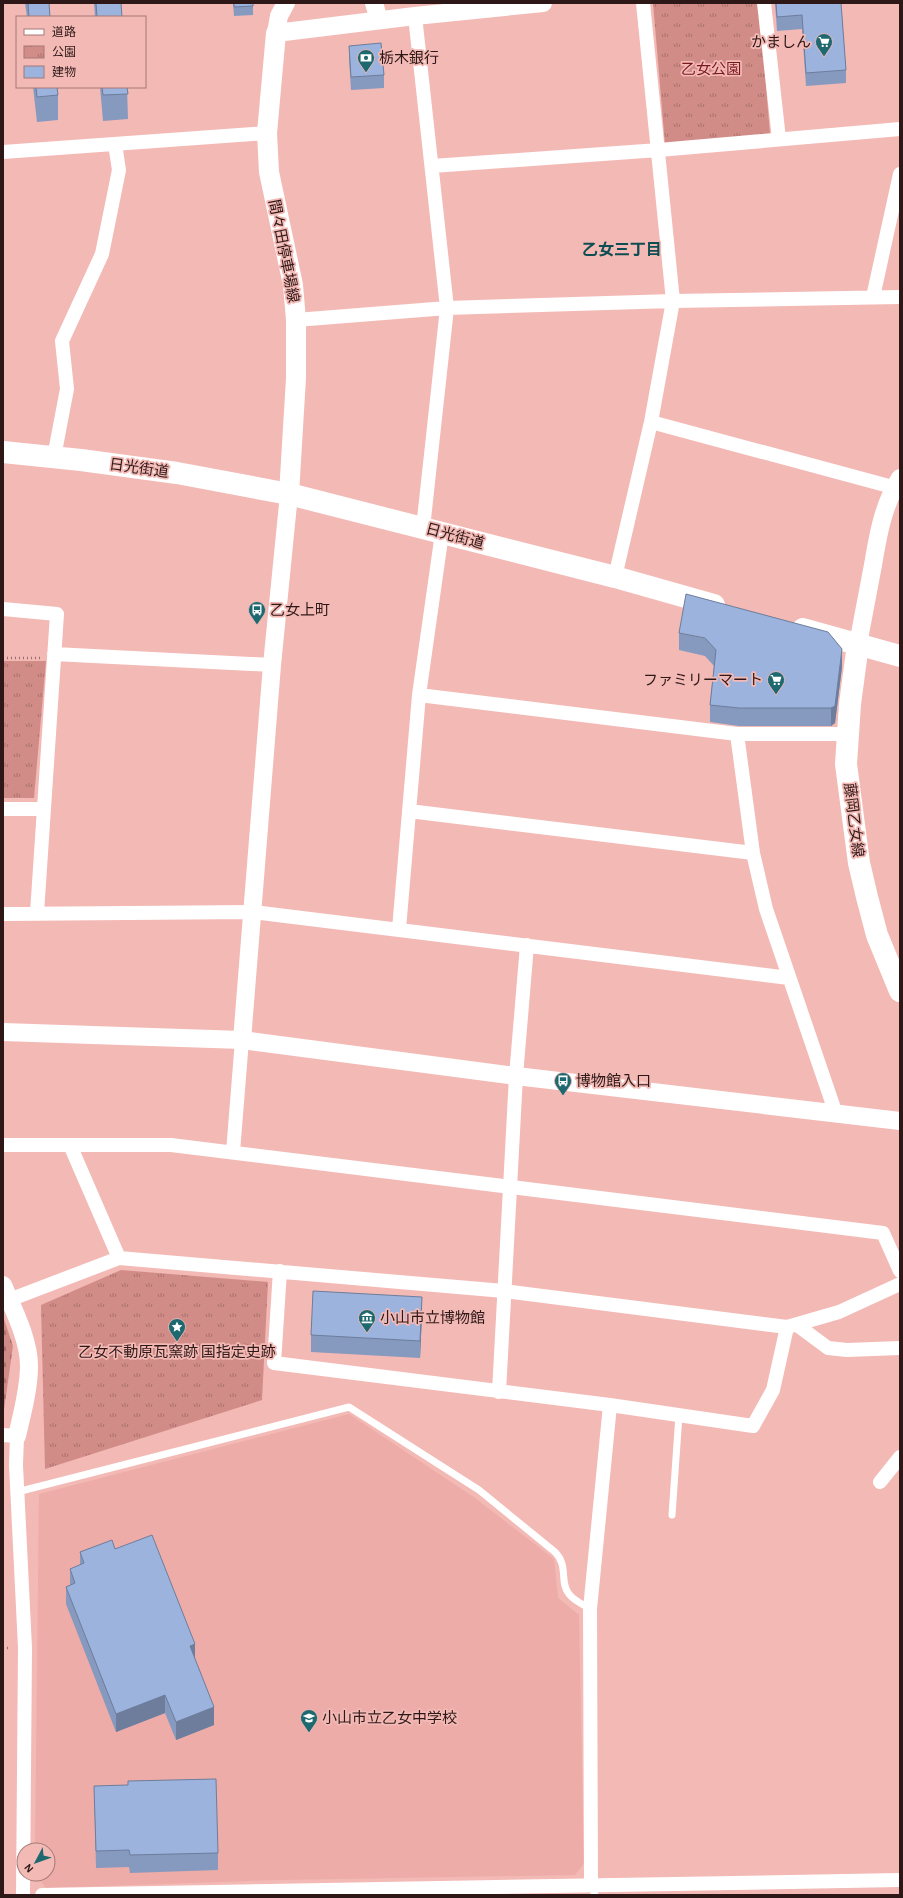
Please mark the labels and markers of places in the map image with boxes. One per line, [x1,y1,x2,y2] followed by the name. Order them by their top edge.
[814,32,834,57] supermarket icon: かましん
[751,34,811,50] place label: かましん
[356,48,376,73] bank icon: 栃木銀行
[379,50,439,66] place label: 栃木銀行
[247,600,267,625] bus stop icon: 乙女上町
[270,602,330,618] place label: 乙女上町
[766,670,786,695] supermarket icon: ファミリーマート
[643,673,763,688] place label: ファミリーマート
[553,1071,573,1096] bus stop icon: 博物館入口
[576,1072,651,1089] place label: 博物館入口
[357,1308,377,1333] museum icon: 小山市立博物館
[380,1309,485,1326] place label: 小山市立博物館
[167,1317,187,1342] place icon: 乙女不動原瓦窯跡 国指定史跡
[78,1343,276,1360] place label: 乙女不動原瓦窯跡 国指定史跡
[299,1708,319,1733] school or university icon: 小山市立乙女中学校
[322,1710,457,1726] place label: 小山市立乙女中学校

